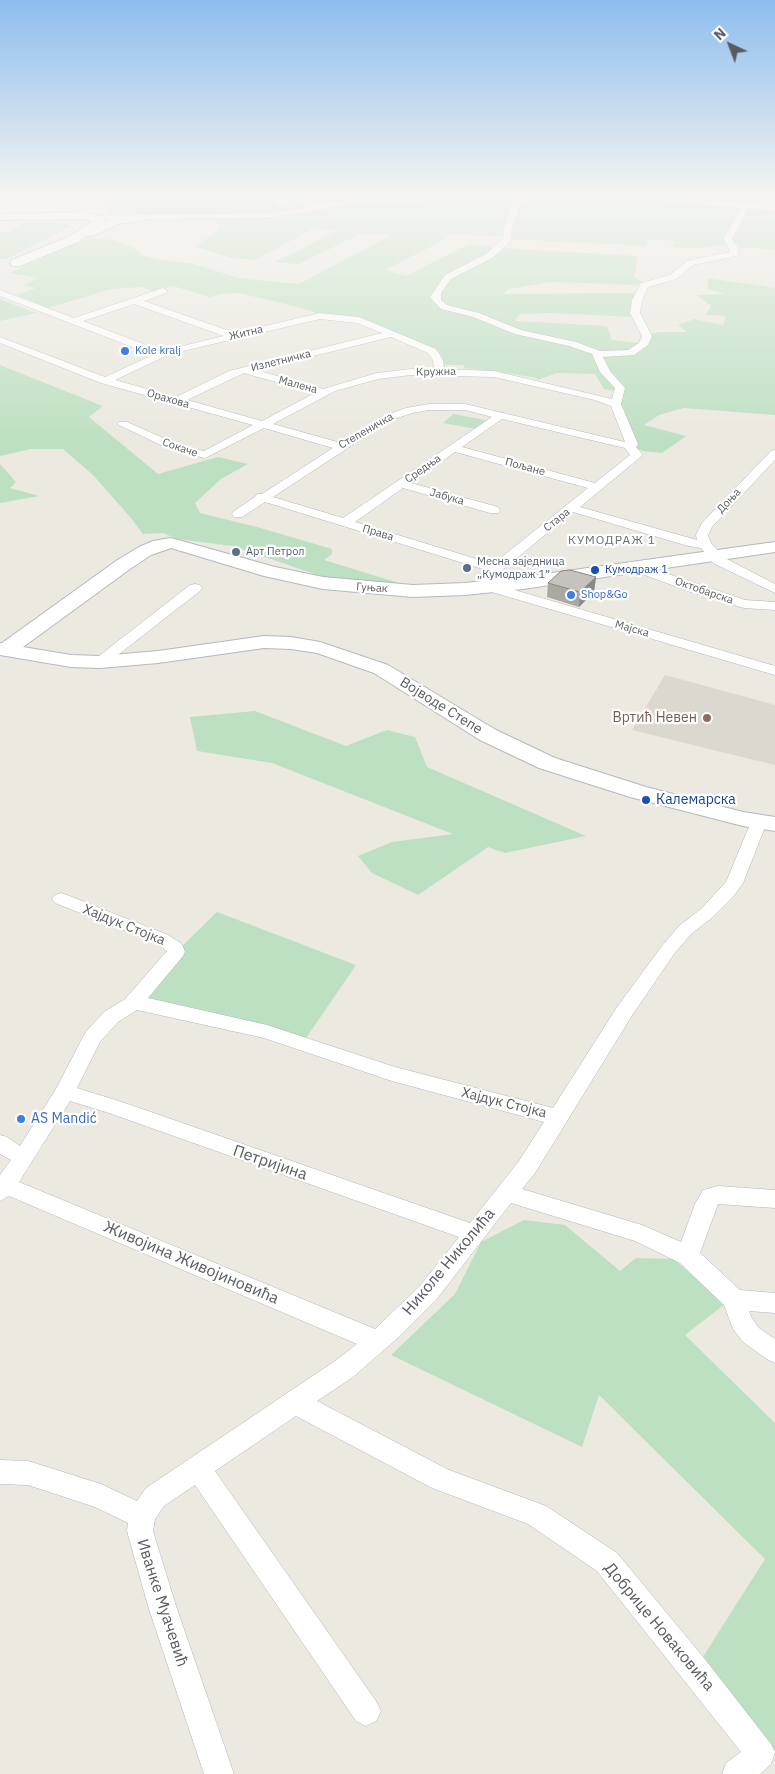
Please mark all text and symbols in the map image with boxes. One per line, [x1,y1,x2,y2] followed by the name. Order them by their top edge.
[705,20,755,70] north arrow
[710,24,730,44] text: N
[228,323,264,343] street label: Житна
[135,344,181,358] place label: Kole kralj
[119,345,131,357] marker: Kole kralj
[250,347,312,375] street label: Излетничка
[416,365,456,379] street label: Кружна
[277,374,319,396] street label: Малена
[145,387,191,411] street label: Орахова
[336,410,396,452] street label: Степеничка
[161,436,199,460] street label: Сокаче
[402,452,444,486] street label: Средња
[504,455,546,479] street label: Пољане
[428,486,466,508] street label: Јабука
[714,486,744,516] street label: Доња
[541,505,573,535] street label: Стара
[361,522,395,544] street label: Права
[567,534,657,548] district label: КУМОДРАЖ 1
[246,545,305,559] place label: Арт Петрол
[230,546,242,558] marker: Арт Петрол
[477,555,565,581] place label: Месна заједница „Кумодраж 1”
[461,562,473,574] marker: Месна заједница „Кумодраж 1”
[605,563,668,577] place label: Кумодраж 1
[589,564,601,576] marker: Кумодраж 1
[673,575,735,607] street label: Октобарска
[356,580,388,596] street label: Гуњак
[581,588,628,602] place label: Shop&Go
[565,589,577,601] marker: Shop&Go
[613,618,651,640] street label: Мајска
[397,674,485,738] street label: Војводе Степе
[612,710,697,726] place label: Вртић Невен
[701,712,713,724] marker: Вртић Невен
[656,792,736,808] place label: Калемарска
[640,794,652,806] marker: Калемарска
[80,901,168,949] street label: Хајдук Стојка
[460,1084,548,1122] street label: Хајдук Стојка
[31,1111,97,1127] place label: AS Mandić
[15,1113,27,1125] marker: AS Mandić
[230,1141,310,1185] street label: Петријина
[399,1205,499,1319] street label: Николе Николића
[101,1217,281,1309] street label: Живојина Живојиновића
[132,1537,192,1669] street label: Иванке Муачевић
[600,1559,718,1695] street label: Добрице Новаковића

